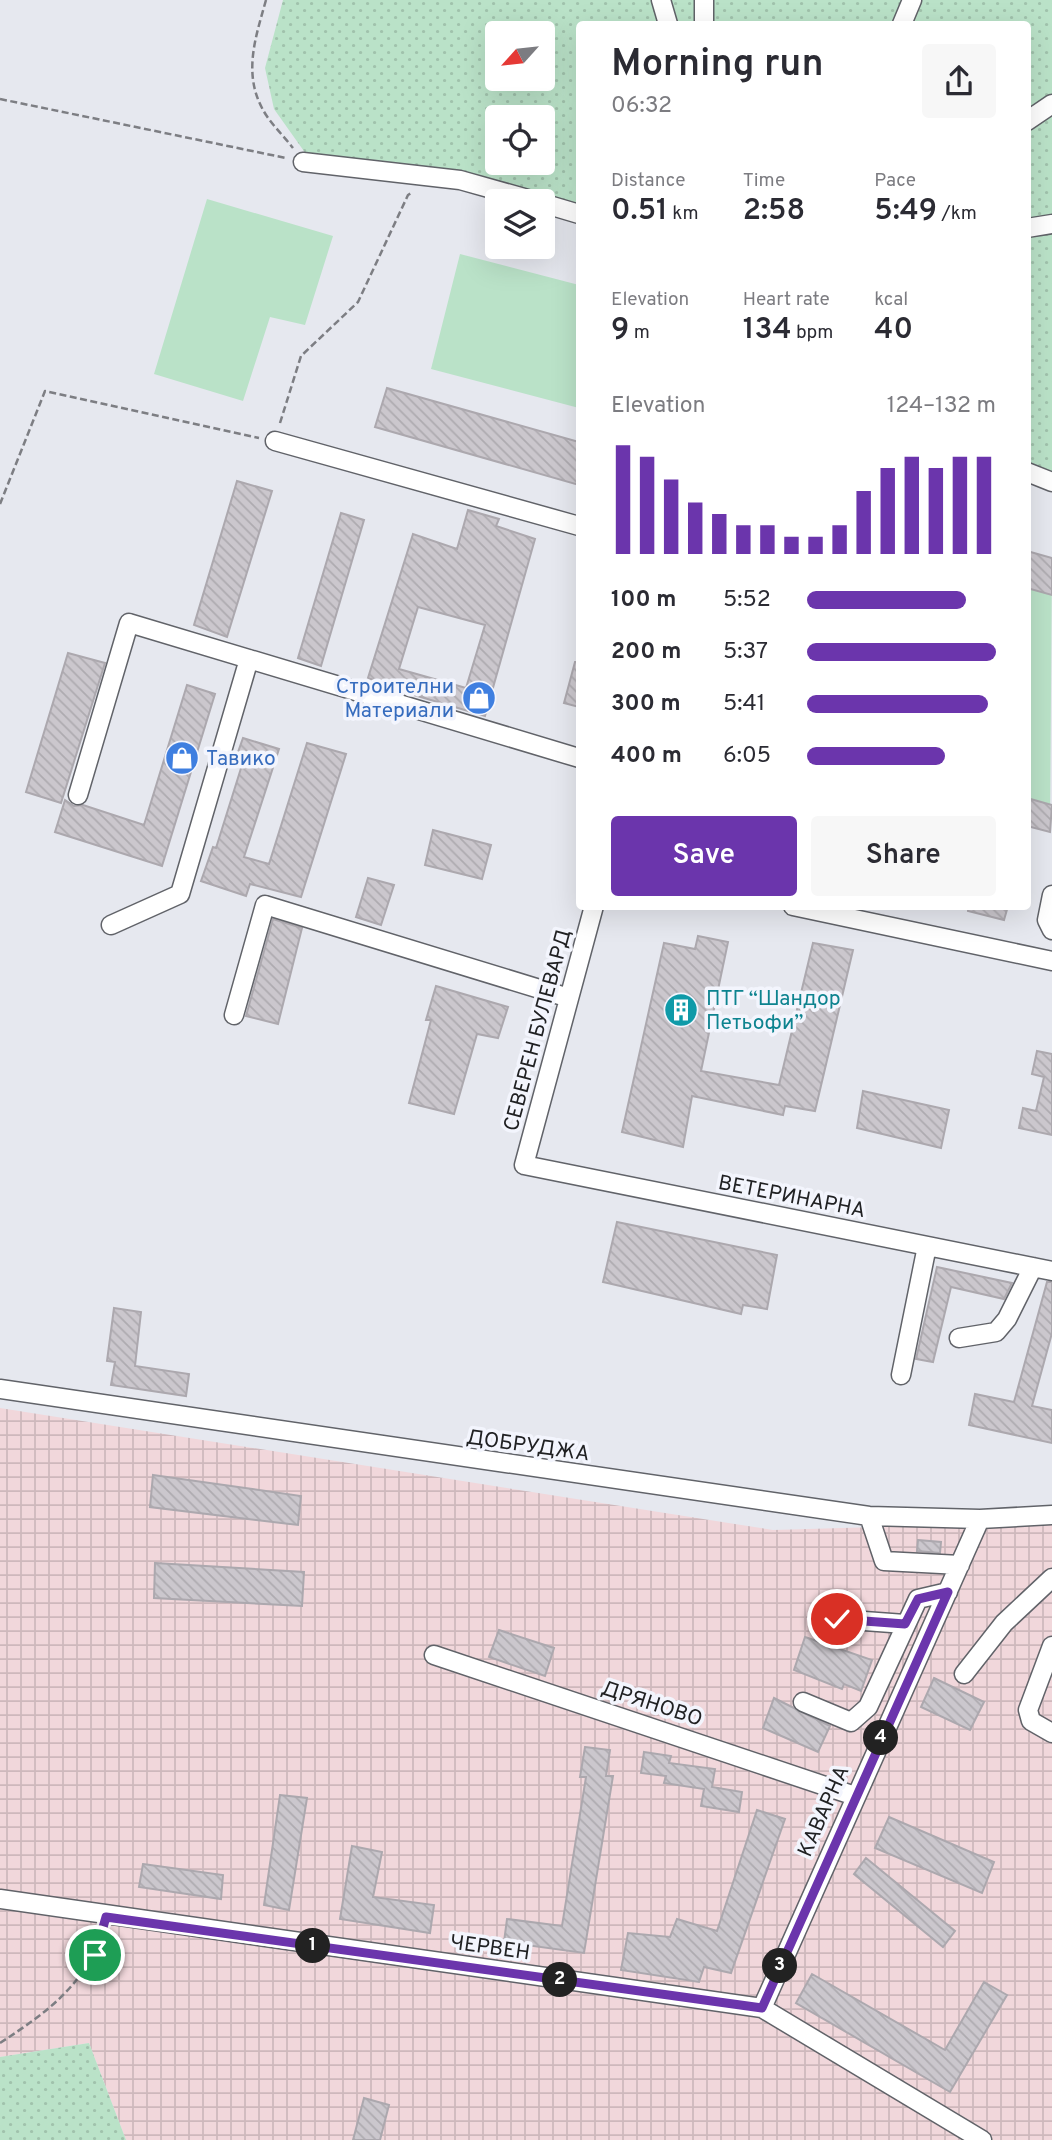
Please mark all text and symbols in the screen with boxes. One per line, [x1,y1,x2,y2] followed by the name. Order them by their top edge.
[485,21,555,91] north arrow
[485,21,555,259] map controls
[611,41,824,90] text: Morning run
[922,44,996,118] button: share
[611,92,672,121] text: 06:32
[485,105,555,175] button: locate
[611,169,686,193] text: Distance
[743,169,785,193] text: Time
[874,169,916,193] text: Pace
[485,189,555,259] button: layers
[611,193,668,230] text: 0.51
[743,193,805,230] text: 2:58
[874,193,937,230] text: 5:49
[668,202,699,226] text: km
[937,202,977,226] text: /km
[611,288,689,312] text: Elevation
[743,288,830,312] text: Heart rate
[874,288,908,312] text: kcal
[611,312,629,349] text: 9
[743,312,791,349] text: 134
[874,312,913,349] text: 40
[629,321,650,345] text: m
[791,321,833,345] text: bpm
[611,392,706,421] text: Elevation
[887,392,996,421] text: 124–132 m
[611,586,676,615] text: 100 m
[723,586,771,615] text: 5:52
[611,638,681,667] text: 200 m
[723,638,768,667] text: 5:37
[336,674,454,725] place label: Строителни Материали
[460,679,498,717] shop icon: Строителни Материали
[611,690,681,719] text: 300 m
[723,690,765,719] text: 5:41
[163,739,201,777] shop icon: Тавико
[611,742,682,771] text: 400 m
[723,742,771,771] text: 6:05
[206,746,276,773] place label: Тавико
[611,816,797,896] button: Save
[811,816,996,896] button: Share
[498,926,578,1134] street label: СЕВЕРЕН БУЛЕВАРД
[706,986,841,1037] place label: ПТГ “Шандор Петьофи”
[662,991,700,1029] building icon: ПТГ “Шандор Петьофи”
[716,1170,868,1225] street label: ВЕТЕРИНАРНА
[464,1424,591,1469] street label: ДОБРУДЖА
[807,1589,867,1649] pin
[818,1600,856,1638] icon: check
[597,1675,706,1734] street label: ДРЯНОВО
[864,1720,898,1756] pin: 4
[874,1725,887,1749] text: 4
[792,1762,856,1861] street label: КАВАРНА
[65,1925,125,1985] pin
[296,1928,330,1964] pin: 1
[448,1929,532,1967] street label: ЧЕРВЕН
[309,1933,316,1957] text: 1
[76,1936,114,1974] icon: arrive
[762,1948,798,1983] pin: 3
[774,1953,785,1977] text: 3
[542,1962,578,1997] pin: 2
[554,1967,565,1991] text: 2

